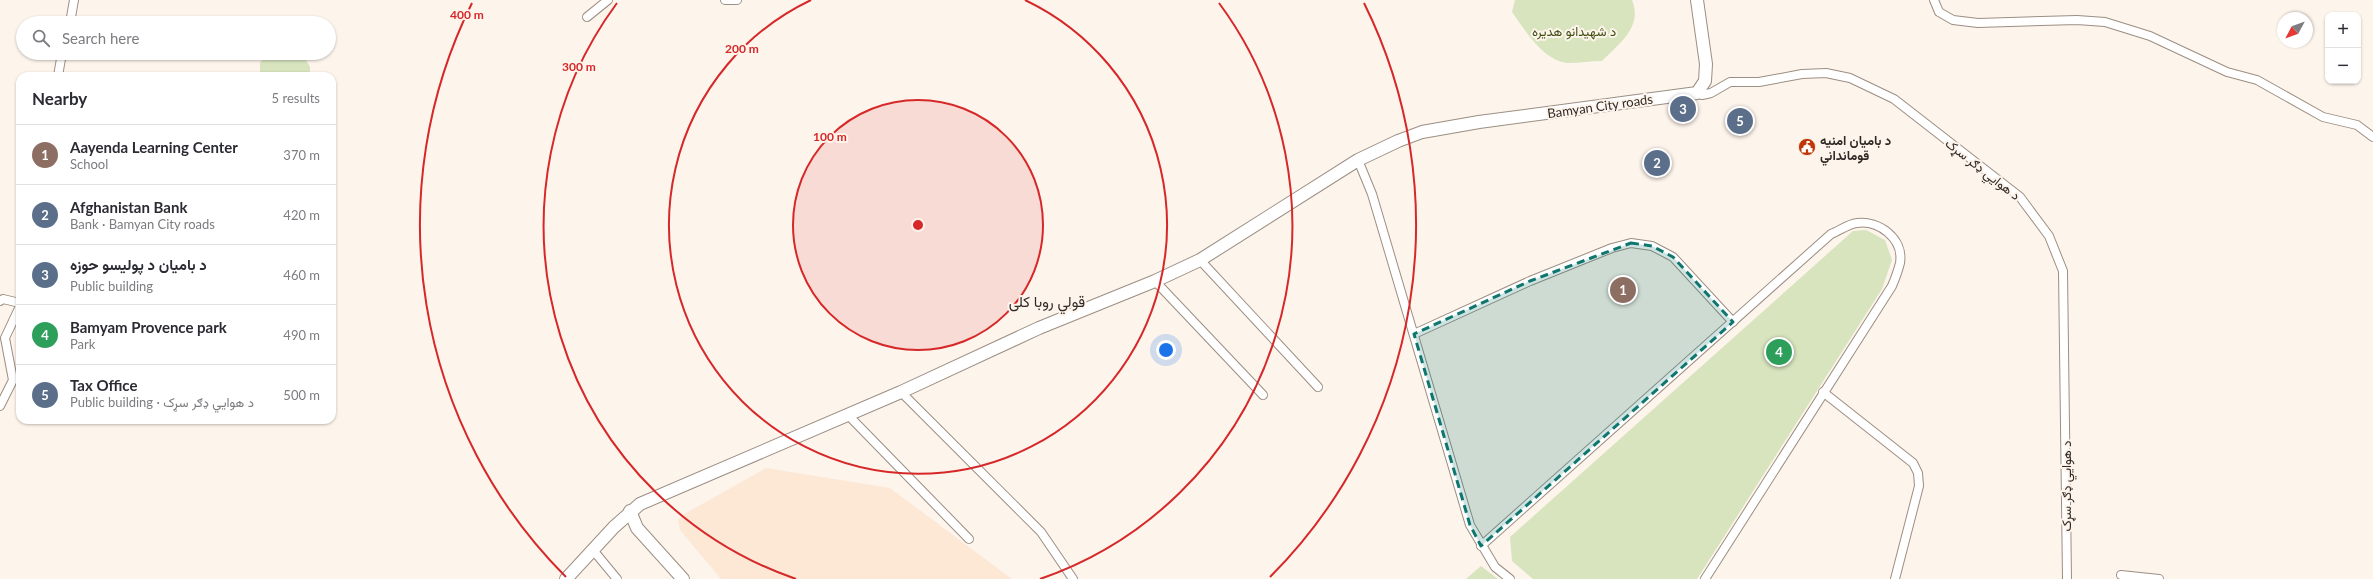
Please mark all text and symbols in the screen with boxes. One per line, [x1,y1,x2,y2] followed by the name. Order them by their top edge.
[450,7,484,22] text: 400 m
[2277,12,2313,48] north arrow
[2325,12,2361,84] map controls
[2325,12,2361,48] button: +
[16,16,336,60] search box
[1532,23,1616,40] park label: د شهیدانو هدیره
[30,27,52,49] icon: search
[62,29,139,47] text: Search here
[725,41,759,56] text: 200 m
[2325,48,2361,84] button: −
[562,59,596,74] text: 300 m
[32,88,87,109] text: Nearby
[272,90,320,106] text: 5 results
[1546,91,1654,121] street label: Bamyan City roads
[1670,94,1696,124] pin: 3
[1727,106,1753,136] pin: 5
[813,129,847,144] text: 100 m
[1820,132,1891,166] place label: د بامیان امنیه قومانداني
[1940,135,2024,206] street label: د هوايي ډګر سړک
[1797,137,1817,157] public building icon: د بامیان امنیه قومانداني
[70,138,238,156] text: Aayenda Learning Center
[41,147,49,163] text: 1
[283,147,320,163] text: 370 m
[1644,148,1670,178] pin: 2
[70,156,108,172] text: School
[70,198,187,216] text: Afghanistan Bank
[41,207,49,223] text: 2
[283,207,320,223] text: 420 m
[70,216,215,232] text: Bank · Bamyan City roads
[911,218,925,232] centre of rings
[70,255,207,273] text: د بامیان د پولیسو حوزه
[41,267,49,283] text: 3
[283,267,320,283] text: 460 m
[1610,275,1636,305] pin: 1
[70,278,153,294] text: Public building
[1009,292,1085,315] district label: قولي روبا کلی
[70,318,227,336] text: Bamyam Provence park
[41,327,49,343] text: 4
[283,327,320,343] text: 490 m
[70,336,95,352] text: Park
[1766,337,1792,367] pin: 4
[1156,340,1176,360] your location
[70,376,137,394] text: Tax Office
[41,387,49,403] text: 5
[283,387,320,403] text: 500 m
[70,394,254,410] text: Public building · د هوايي ډګر سړک
[2058,441,2077,531] street label: د هوايي ډګر سړک

